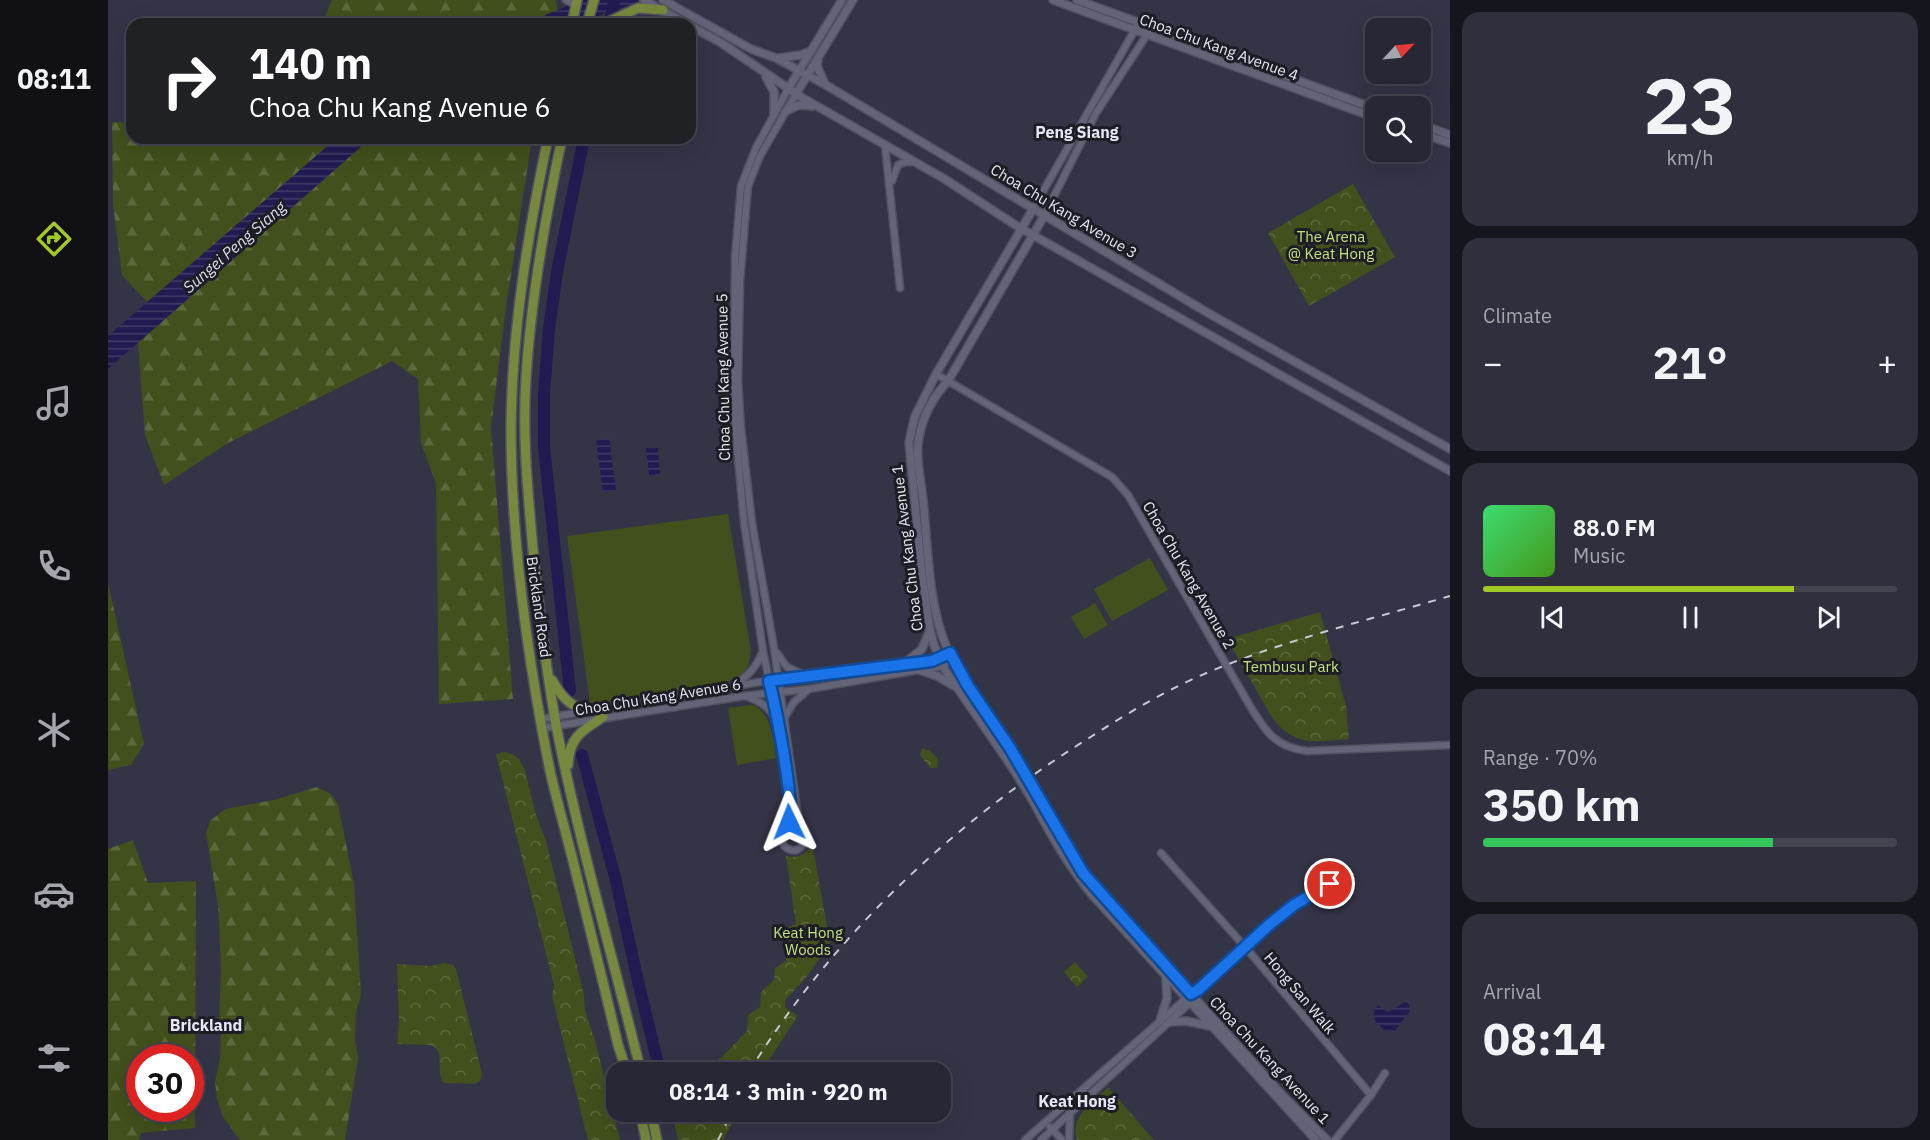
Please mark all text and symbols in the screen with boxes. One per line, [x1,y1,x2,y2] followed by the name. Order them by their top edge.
[1137,9,1301,85] street label: Choa Chu Kang Avenue 4
[1365,18,1431,84] north arrow
[1365,18,1431,162] map controls
[249,36,372,91] text: 140 m
[150,42,228,120] icon: right
[1643,54,1737,155] text: 23
[17,61,91,96] text: 08:11
[249,89,551,124] text: Choa Chu Kang Avenue 6
[1365,96,1431,162] button: search
[1035,122,1119,142] district label: Peng Siang
[1666,144,1714,171] text: km/h
[987,160,1141,262] street label: Choa Chu Kang Avenue 3
[178,196,290,297] water label: Sungei Peng Siang
[33,218,75,260] icon: directions
[1288,227,1374,263] park label: The Arena @ Keat Hong
[712,293,734,461] street label: Choa Chu Kang Avenue 5
[1483,302,1552,329] text: Climate
[1652,333,1728,391] text: 21°
[1483,341,1503,384] text: −
[1877,341,1897,384] text: +
[33,382,75,424] icon: music
[887,464,927,632] street label: Choa Chu Kang Avenue 1
[1139,498,1239,652] street label: Choa Chu Kang Avenue 2
[1573,513,1656,542] text: 88.0 FM
[1573,542,1625,569] text: Music
[33,545,75,587] icon: phone
[523,555,555,659] street label: Brickland Road
[1536,601,1569,634] icon: previous
[1674,601,1707,634] icon: pause
[1812,601,1845,634] icon: next
[1243,657,1339,676] park label: Tembusu Park
[574,675,742,719] street label: Choa Chu Kang Avenue 6
[33,709,75,751] icon: climate
[1483,744,1598,771] text: Range · 70%
[1483,775,1641,833] text: 350 km
[757,790,821,854] position arrow
[1304,858,1355,909] pin
[1313,867,1346,900] icon: arrive
[33,873,75,915] icon: car
[773,923,843,959] park label: Keat Hong Woods
[1260,948,1340,1038] street label: Hong San Walk
[1483,978,1541,1005] text: Arrival
[1206,992,1334,1128] street label: Choa Chu Kang Avenue 1
[1483,1009,1606,1067] text: 08:14
[170,1015,242,1035] district label: Brickland
[33,1037,75,1079] icon: filters
[126,1044,204,1122] speed limit sign: 30
[669,1077,888,1106] text: 08:14 · 3 min · 920 m
[1038,1091,1116,1111] district label: Keat Hong

